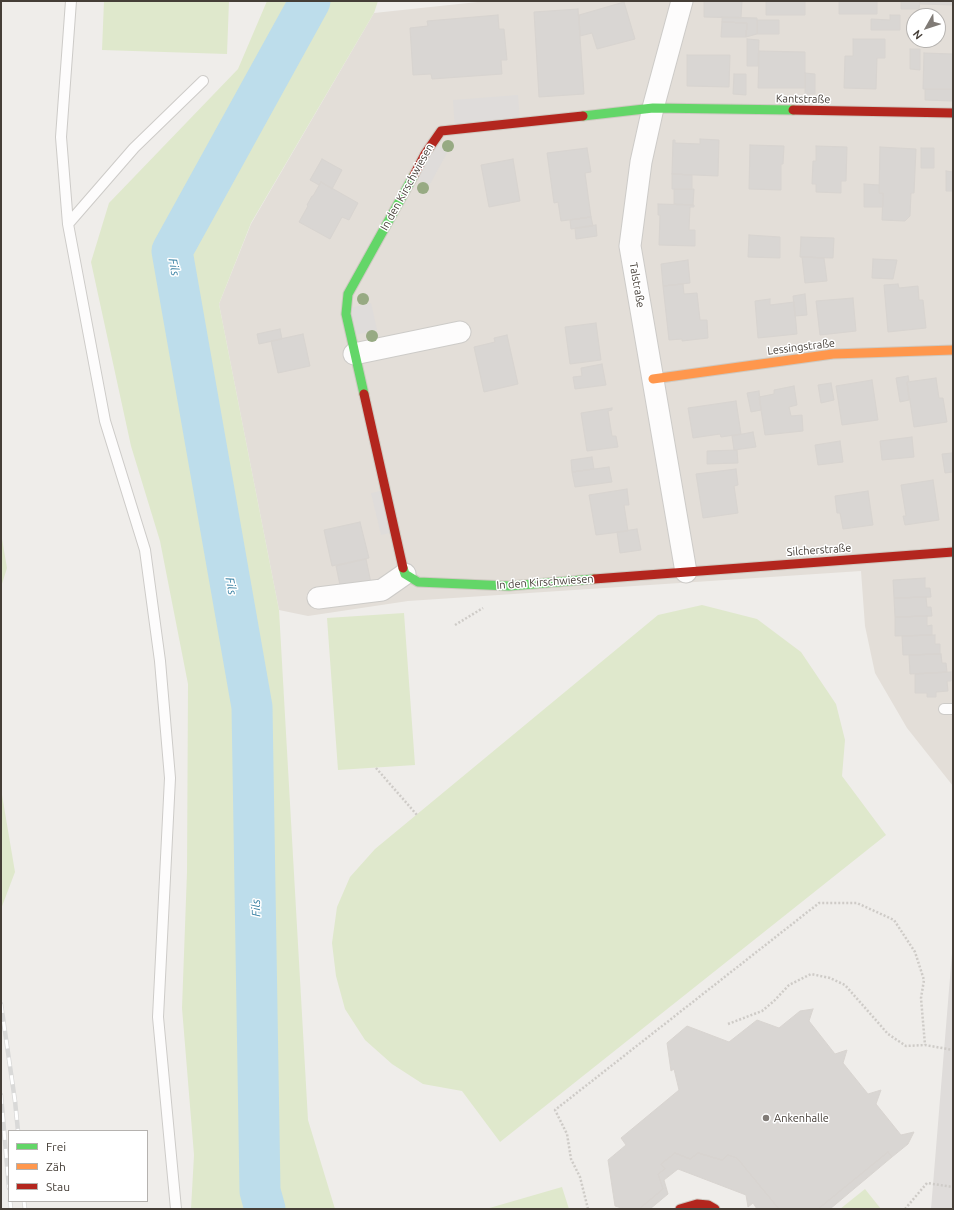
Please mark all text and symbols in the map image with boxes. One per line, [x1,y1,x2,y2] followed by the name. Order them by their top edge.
[906,8,946,48] north arrow
[910,28,925,42] text: N
[776,92,830,106] street label: Kantstraße
[378,141,436,233] street label: In den Kirschwiesen
[165,257,183,277] water label: Fils
[627,261,647,309] street label: Talstraße
[766,336,836,358] street label: Lessingstraße
[786,541,852,559] street label: Silcherstraße
[496,572,594,592] street label: In den Kirschwiesen
[222,576,240,596] water label: Fils
[249,899,263,917] water label: Fils
[774,1111,829,1125] place label: Ankenhalle
[761,1113,771,1123] marker: Ankenhalle
[8,1130,148,1202] legend
[46,1140,66,1153] text: Frei
[46,1160,66,1173] text: Zäh
[46,1180,70,1193] text: Stau

